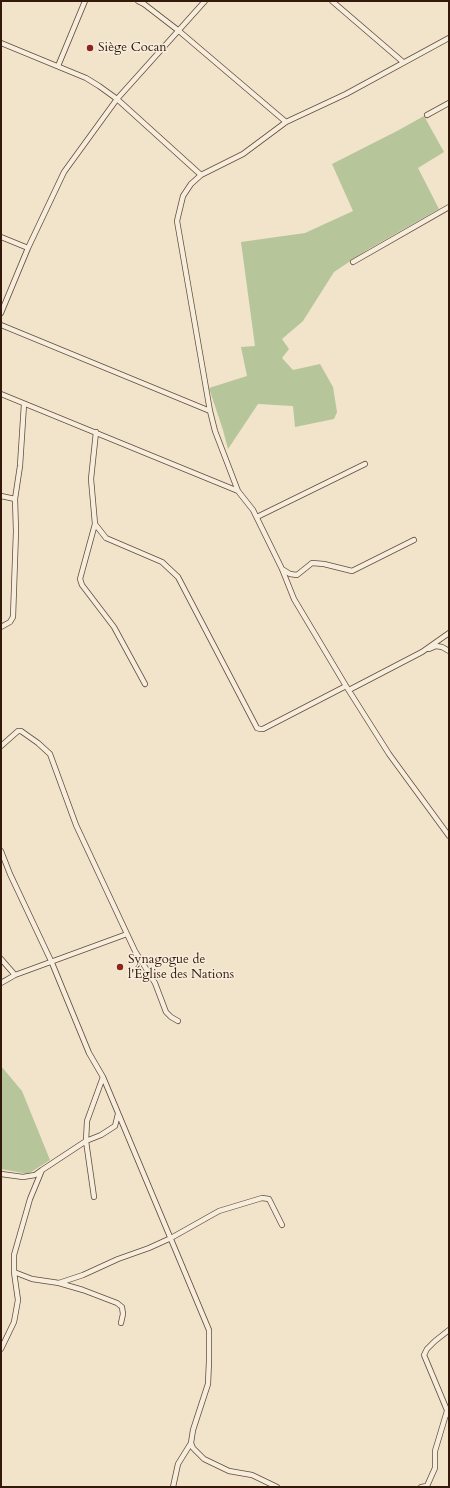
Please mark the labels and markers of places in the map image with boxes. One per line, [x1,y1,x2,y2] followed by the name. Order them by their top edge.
[98,40,167,56] place label: Siège Cocan
[85,43,95,53] marker: Siège Cocan
[128,952,234,983] place label: Synagogue de l'Église des Nations
[115,962,125,972] marker: Synagogue de l'Église des Nations

